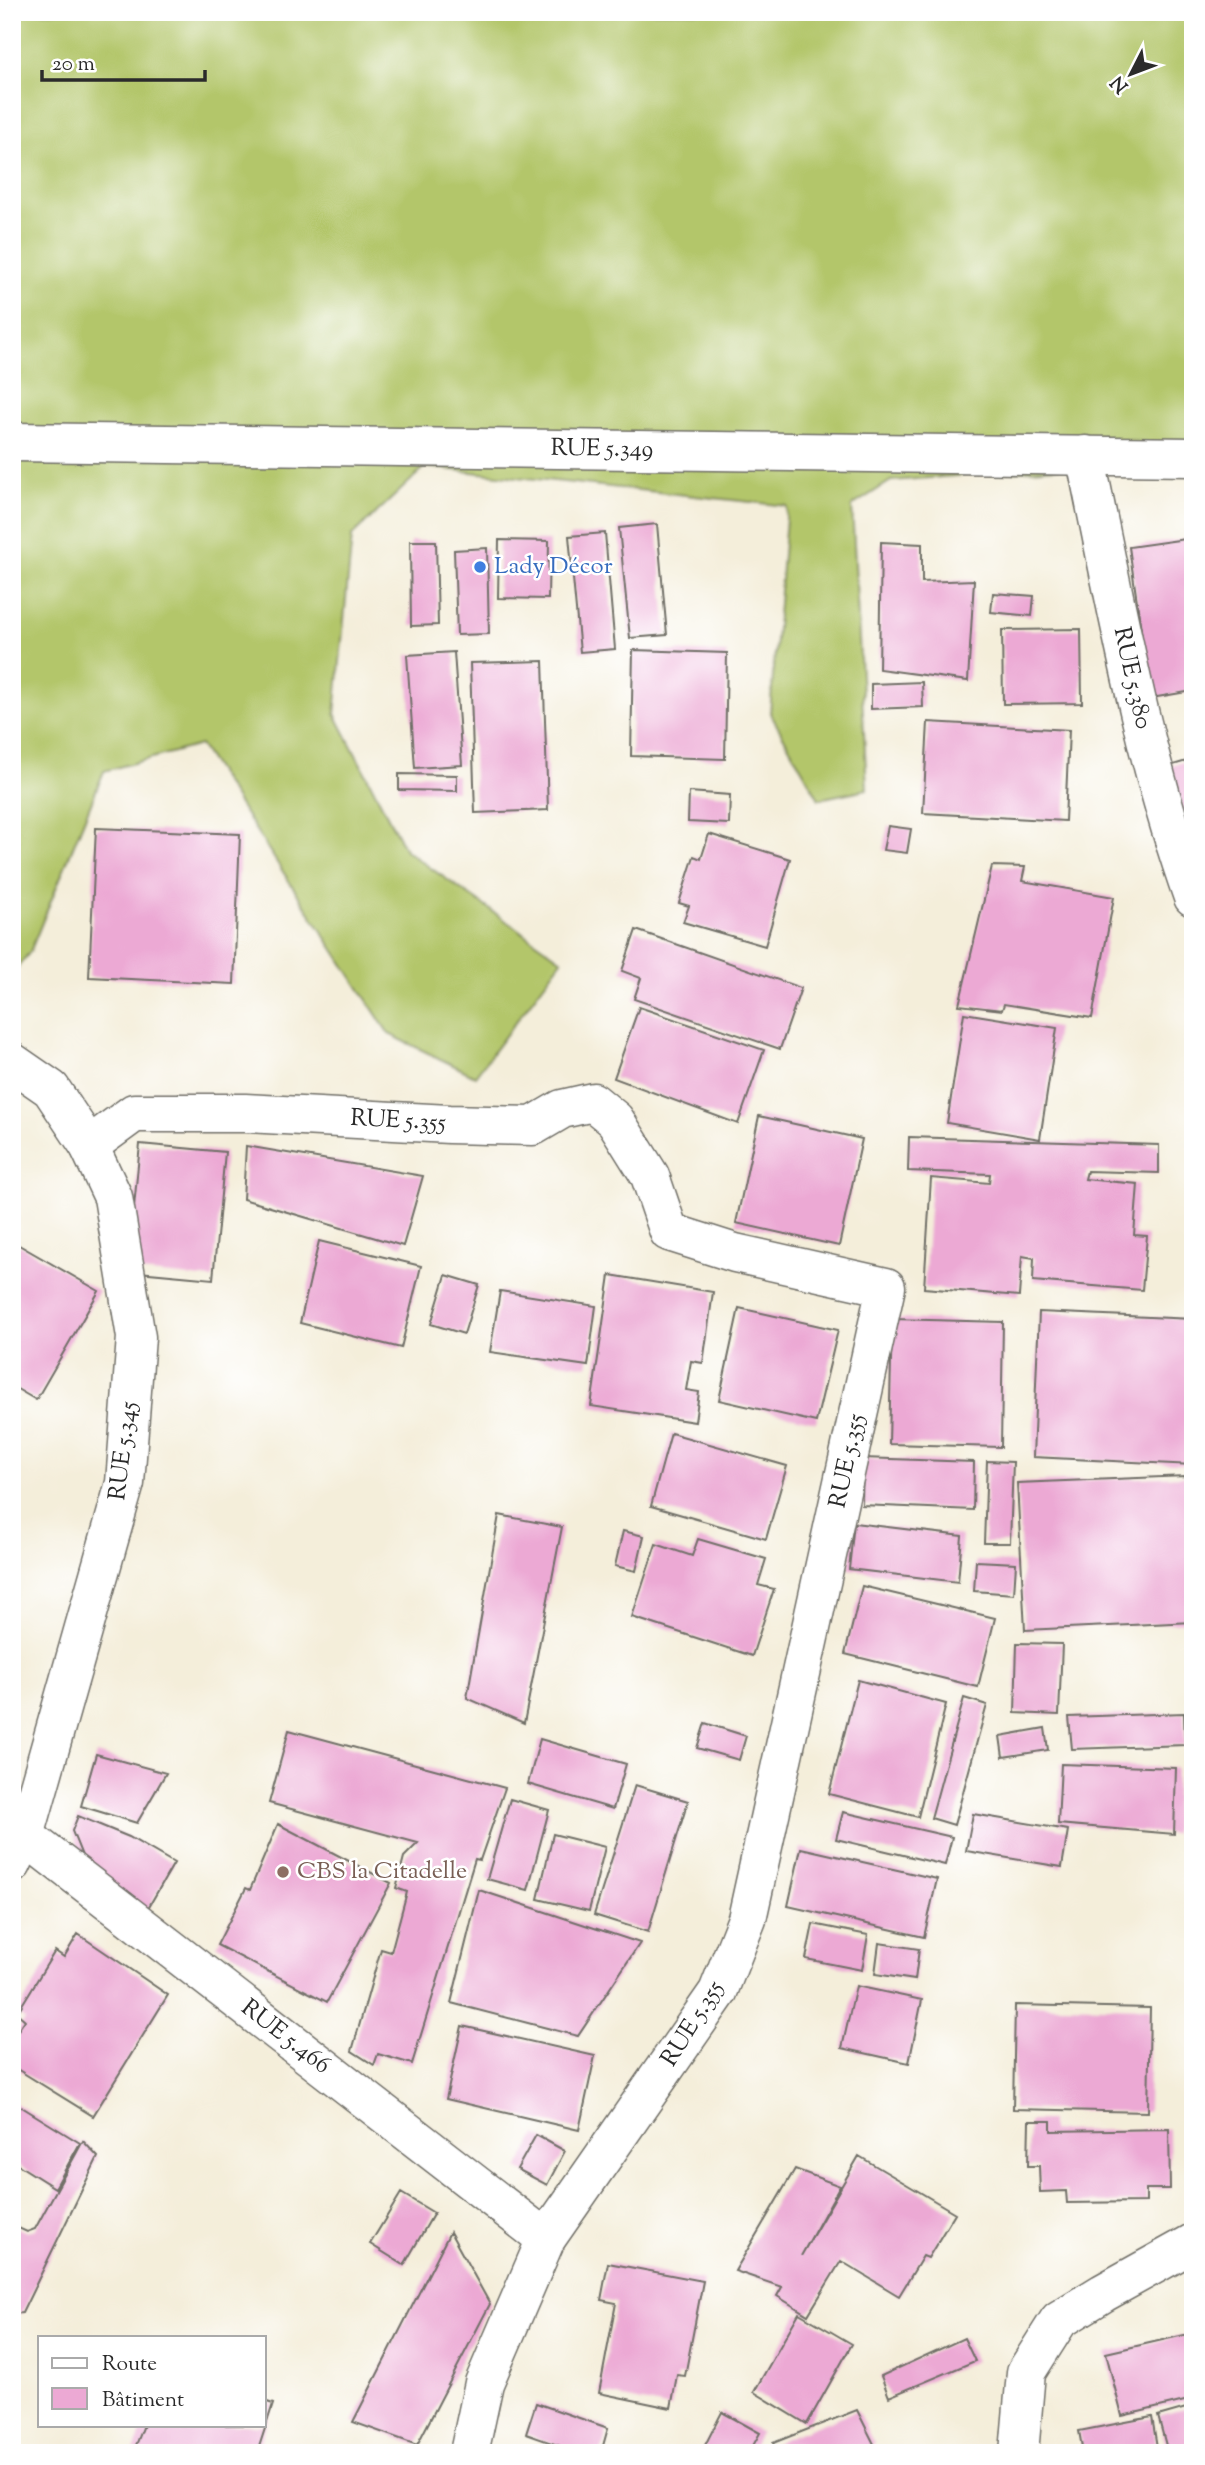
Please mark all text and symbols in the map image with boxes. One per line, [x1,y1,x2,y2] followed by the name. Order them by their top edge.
[42,38,205,82] scale bar
[1096,38,1166,108] north arrow
[52,50,95,80] text: 20 m
[1105,69,1135,98] text: N
[550,432,653,467] street label: RUE 5.349
[494,550,613,584] place label: Lady Décor
[472,559,488,575] marker: Lady Décor
[1104,624,1160,733] street label: RUE 5.380
[349,1102,447,1141] street label: RUE 5.355
[101,1400,147,1502] street label: RUE 5.345
[821,1411,875,1511] street label: RUE 5.355
[297,1855,467,1889] place label: CBS la Citadelle
[275,1864,291,1880] marker: CBS la Citadelle
[653,1974,733,2074] street label: RUE 5.355
[233,1992,337,2083] street label: RUE 5.466
[38,2336,266,2426] legend
[102,2350,157,2380] text: Route
[102,2386,184,2416] text: Bâtiment

